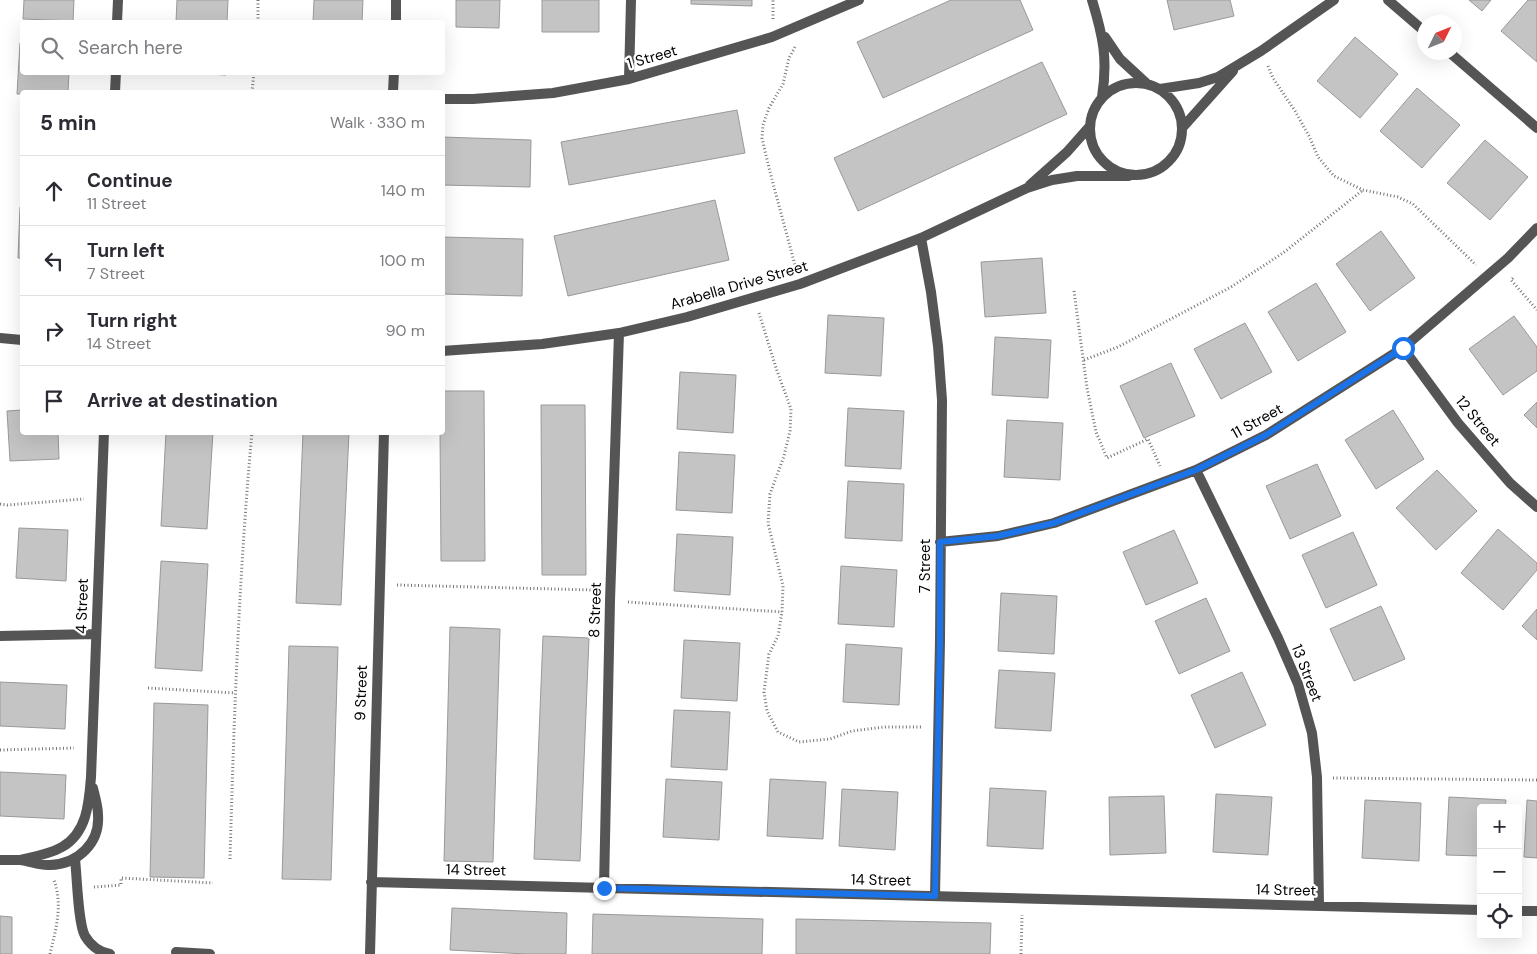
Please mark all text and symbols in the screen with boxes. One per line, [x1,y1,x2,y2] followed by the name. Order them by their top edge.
[1417,15,1462,60] north arrow
[20,20,445,75] search box
[38,34,66,62] icon: search
[78,35,183,60] text: Search here
[625,40,679,74] street label: 1 Street
[40,109,96,137] text: 5 min
[330,112,425,133] text: Walk · 330 m
[87,168,173,193] text: Continue
[40,177,68,205] icon: ahead
[381,180,425,201] text: 140 m
[87,193,147,214] text: 11 Street
[87,238,165,263] text: Turn left
[40,247,68,275] icon: left
[380,250,425,271] text: 100 m
[668,256,810,314] street label: Arabella Drive Street
[87,263,145,284] text: 7 Street
[87,308,177,333] text: Turn right
[40,317,68,345] icon: right
[385,320,425,341] text: 90 m
[87,333,151,354] text: 14 Street
[1392,337,1415,360] route start
[40,387,68,415] icon: arrive
[87,388,278,413] text: Arrive at destination
[1451,392,1505,450] street label: 12 Street
[1228,399,1286,443] street label: 11 Street
[915,539,935,593] street label: 7 Street
[71,578,93,634] street label: 4 Street
[584,582,606,638] street label: 8 Street
[1287,641,1327,705] street label: 13 Street
[350,665,372,721] street label: 9 Street
[1477,804,1522,939] map controls
[1477,804,1522,849] button: +
[1477,849,1522,894] button: −
[446,859,506,881] street label: 14 Street
[851,869,911,891] street label: 14 Street
[593,877,616,900] route end
[1256,879,1316,901] street label: 14 Street
[1477,894,1522,939] button: locate

